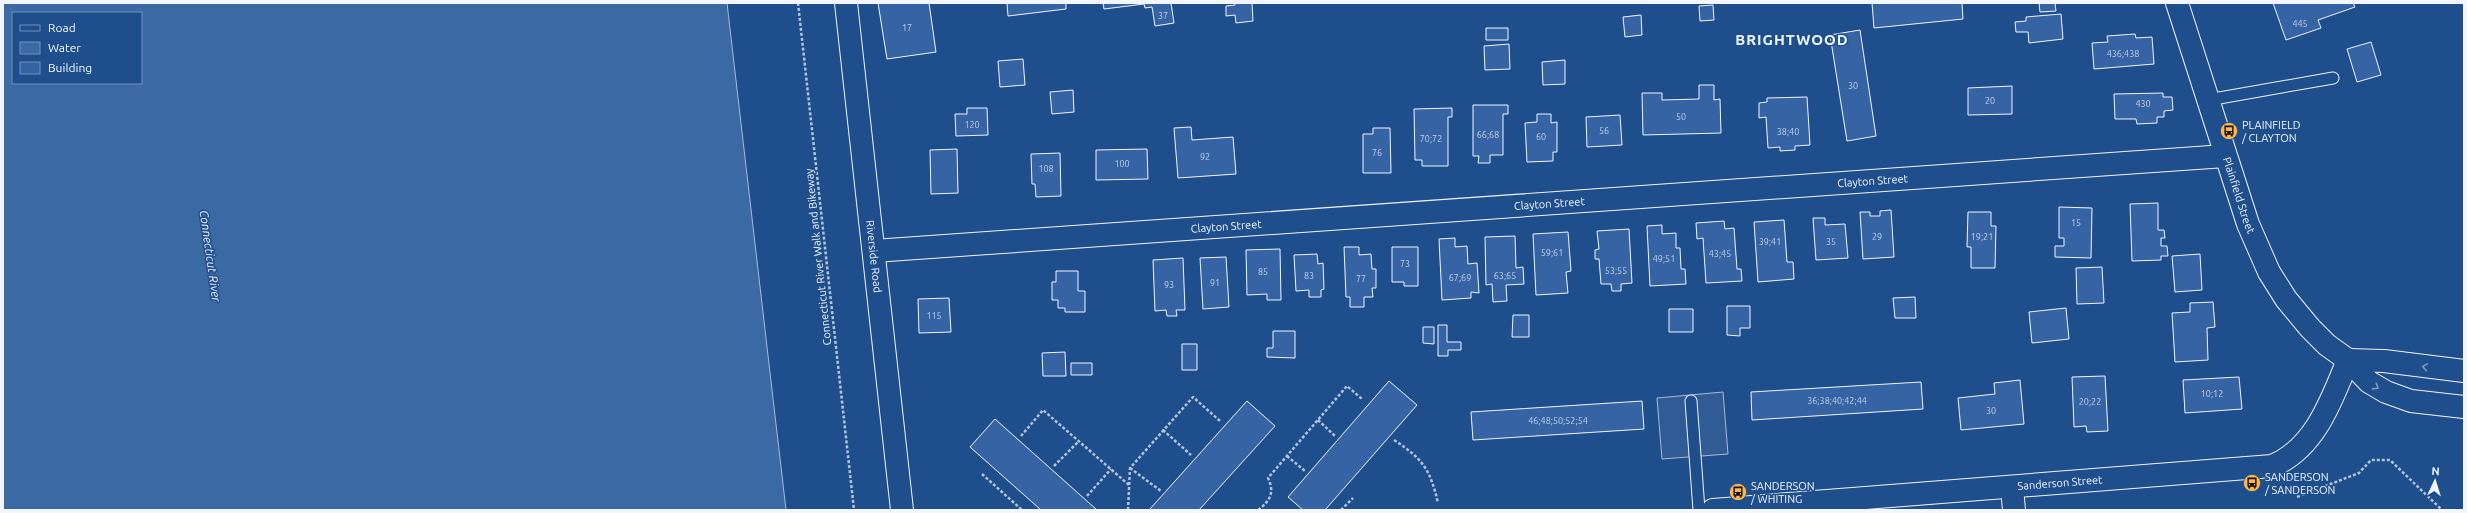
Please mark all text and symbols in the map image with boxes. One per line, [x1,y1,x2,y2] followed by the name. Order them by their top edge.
[1158,11,1168,21] house number: 37
[12,12,142,84] legend
[2292,19,2308,29] house number: 445
[48,21,76,34] text: Road
[902,23,912,33] house number: 17
[1735,31,1849,48] district label: BRIGHTWOOD
[48,41,81,54] text: Water
[2107,49,2139,59] house number: 436;438
[48,61,92,74] text: Building
[1848,81,1858,91] house number: 30
[1985,96,1995,106] house number: 20
[2135,99,2151,109] house number: 430
[1676,112,1686,122] house number: 50
[2241,119,2301,144] place label: PLAINFIELD / CLAYTON
[964,120,980,130] house number: 120
[2219,121,2239,141] bus stop icon: PLAINFIELD / CLAYTON
[1599,126,1609,136] house number: 56
[1777,127,1799,137] house number: 38;40
[1477,130,1499,140] house number: 66;68
[1536,132,1546,142] house number: 60
[1420,134,1442,144] house number: 70;72
[1372,148,1382,158] house number: 76
[1200,152,1210,162] house number: 92
[2221,156,2258,236] street label: Plainfield Street
[1114,159,1130,169] house number: 100
[1038,164,1054,174] house number: 108
[803,167,833,346] street label: Connecticut River Walk and Bikeway
[1837,172,1909,189] street label: Clayton Street
[1514,195,1586,212] street label: Clayton Street
[198,209,223,303] water label: Connecticut River
[1190,218,1263,235] street label: Clayton Street
[2071,218,2081,228] house number: 15
[864,220,884,293] street label: Riverside Road
[1872,232,1882,242] house number: 29
[1971,232,1993,242] house number: 19;21
[1759,237,1781,247] house number: 39;41
[1826,237,1836,247] house number: 35
[1541,248,1563,258] house number: 59;61
[1709,249,1731,259] house number: 43;45
[1653,254,1675,264] house number: 49;51
[1400,259,1410,269] house number: 73
[1605,266,1627,276] house number: 53;55
[1258,267,1268,277] house number: 85
[1304,271,1314,281] house number: 83
[1494,271,1516,281] house number: 63;65
[1449,273,1471,283] house number: 67;69
[1356,274,1366,284] house number: 77
[1210,278,1220,288] house number: 91
[1164,280,1174,290] house number: 93
[926,311,942,321] house number: 115
[2422,363,2428,371] one-way arrow
[2372,382,2379,389] one-way arrow
[2201,389,2223,399] house number: 10;12
[1807,396,1867,406] house number: 36;38;40;42;44
[2079,397,2101,407] house number: 20;22
[1986,406,1996,416] house number: 30
[1528,416,1588,426] house number: 46;48;50;52;54
[2415,461,2455,501] north arrow
[2431,465,2440,477] text: N
[2264,471,2335,496] place label: SANDERSON / SANDERSON
[2017,473,2104,492] street label: Sanderson Street
[2242,473,2262,493] bus stop icon: SANDERSON / SANDERSON
[1750,480,1815,505] place label: SANDERSON / WHITING
[1728,482,1748,502] bus stop icon: SANDERSON / WHITING

